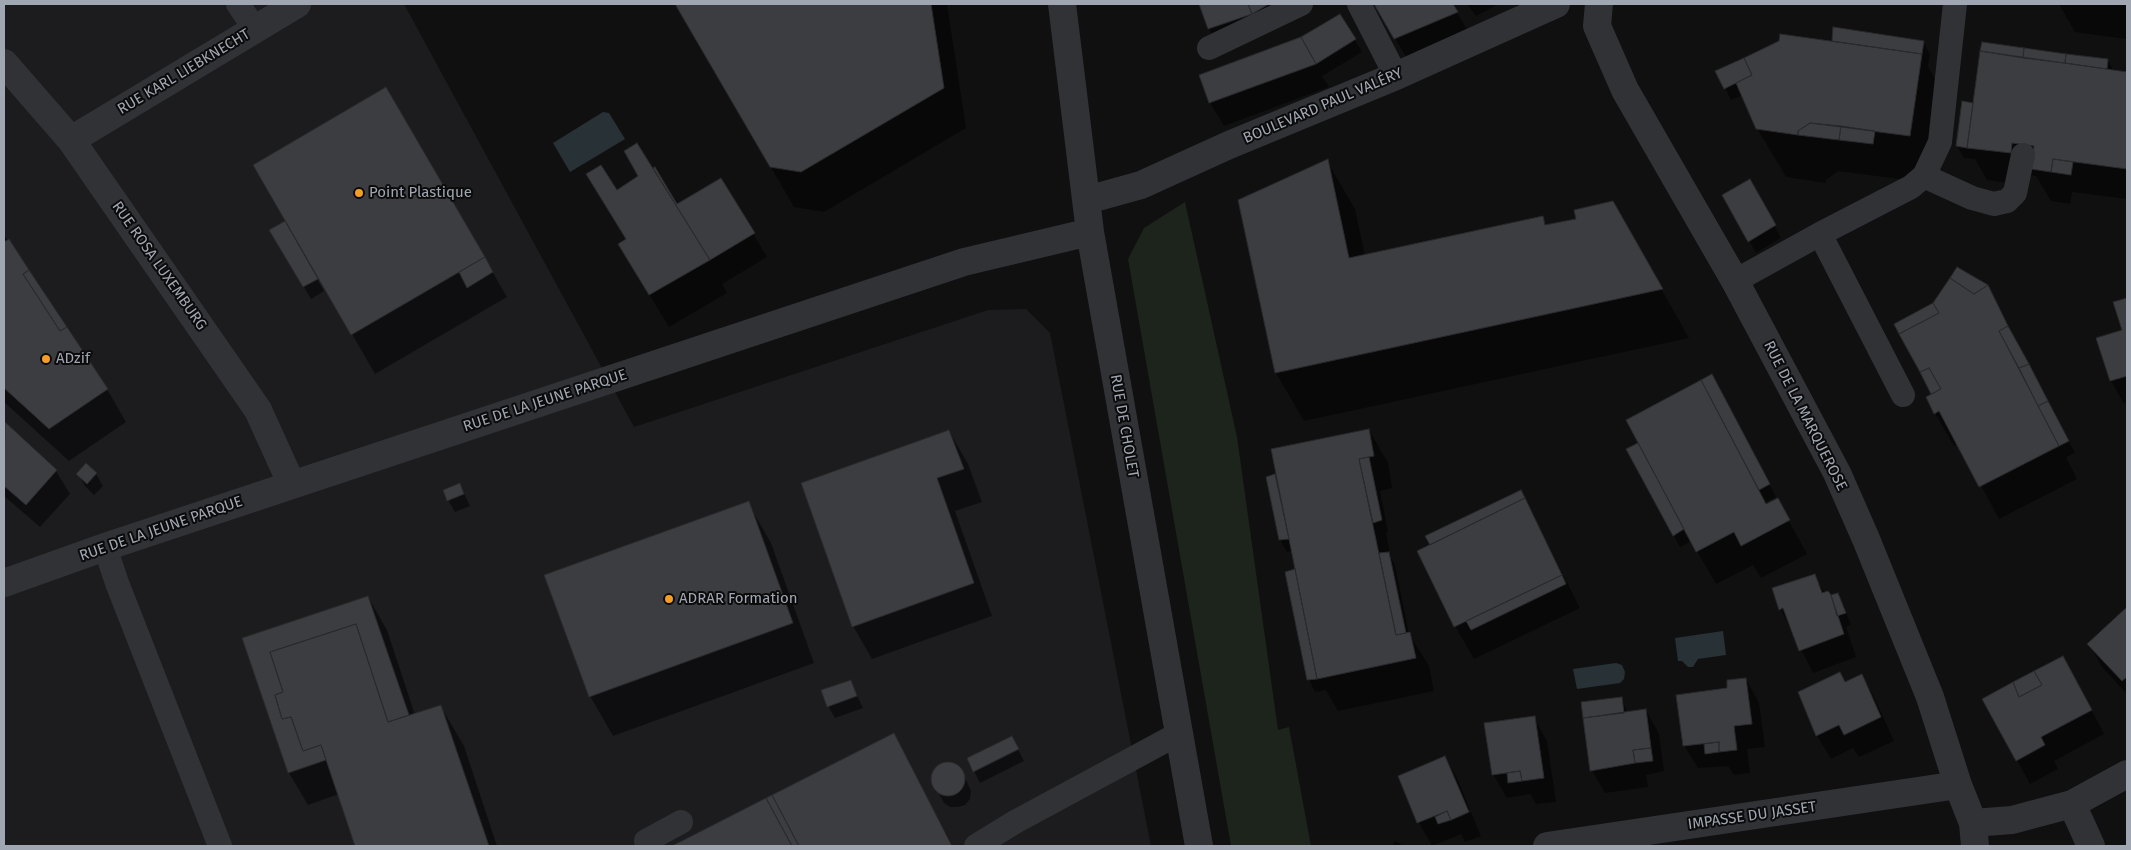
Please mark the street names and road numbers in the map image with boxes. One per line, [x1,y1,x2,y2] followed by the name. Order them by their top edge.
[115,25,253,119] street label: RUE KARL LIEBKNECHT
[1241,64,1405,148] street label: BOULEVARD PAUL VALÉRY
[108,198,210,334] street label: RUE ROSA LUXEMBURG
[1759,338,1851,494] street label: RUE DE LA MARQUEROSE
[461,366,629,436] street label: RUE DE LA JEUNE PARQUE
[1106,373,1142,479] street label: RUE DE CHOLET
[77,493,245,565] street label: RUE DE LA JEUNE PARQUE
[1687,798,1817,834] street label: IMPASSE DU JASSET

